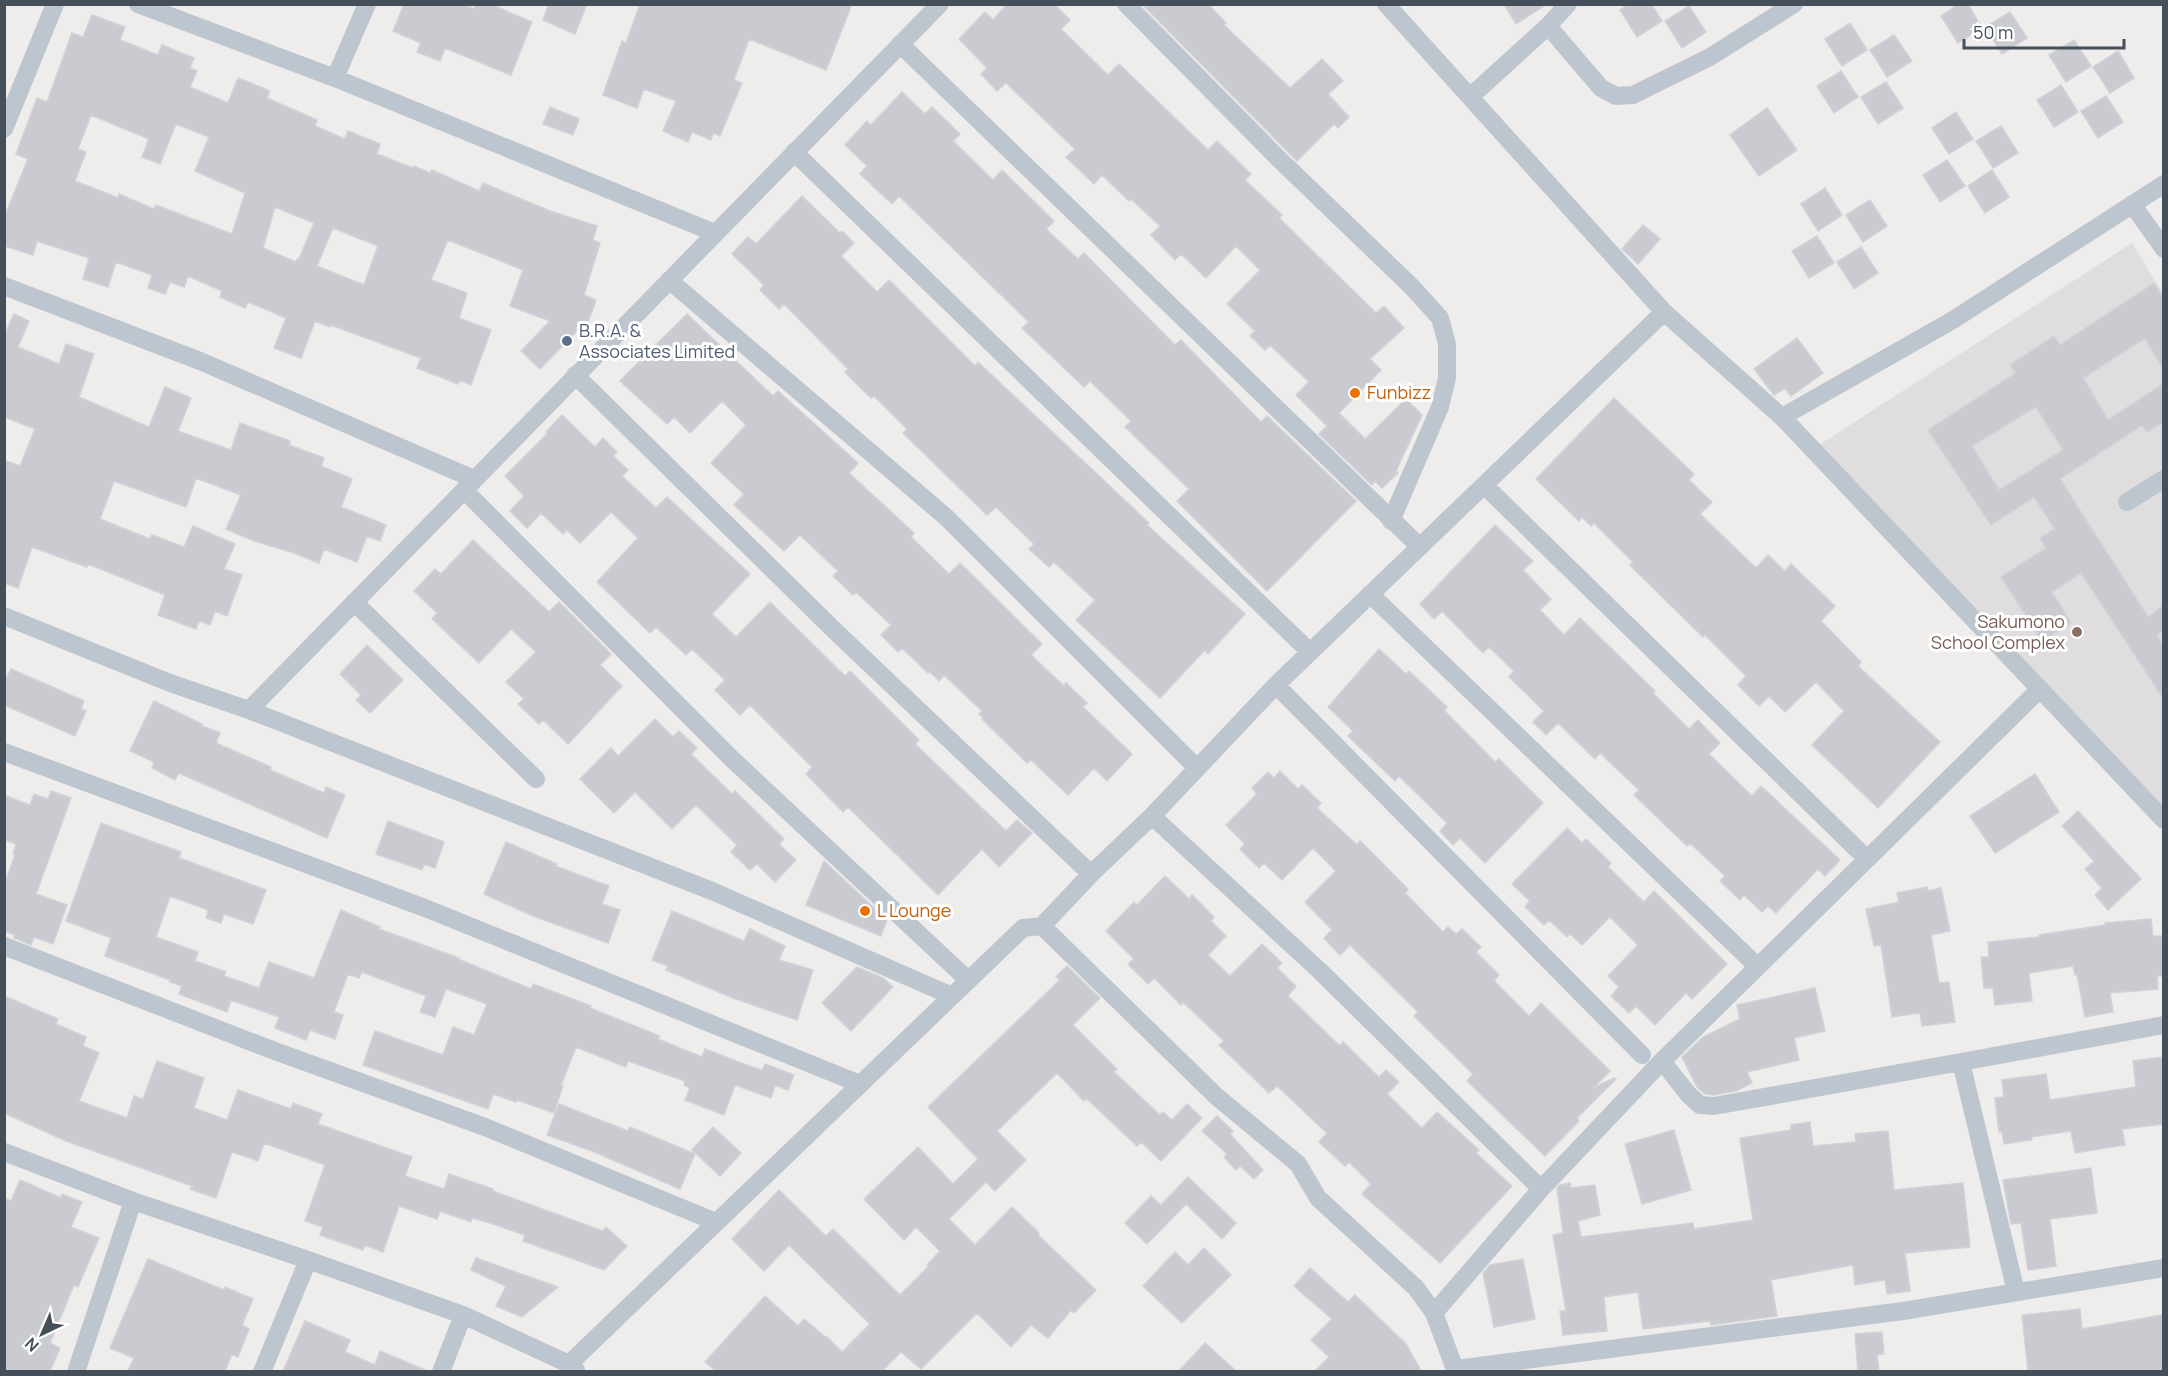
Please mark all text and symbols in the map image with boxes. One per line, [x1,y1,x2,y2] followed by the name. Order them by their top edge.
[1964,12,2124,50] scale bar
[1973,20,2013,44] text: 50 m
[579,318,735,363] place label: B.R.A. & Associates Limited
[560,334,574,348] marker: B.R.A. & Associates Limited
[1367,380,1431,404] place label: Funbizz
[1348,386,1362,400] marker: Funbizz
[1931,609,2066,654] place label: Sakumono School Complex
[2070,625,2084,639] marker: Sakumono School Complex
[877,898,951,922] place label: L Lounge
[858,904,872,918] marker: L Lounge
[12,1304,72,1364] north arrow
[20,1333,43,1357] text: N

